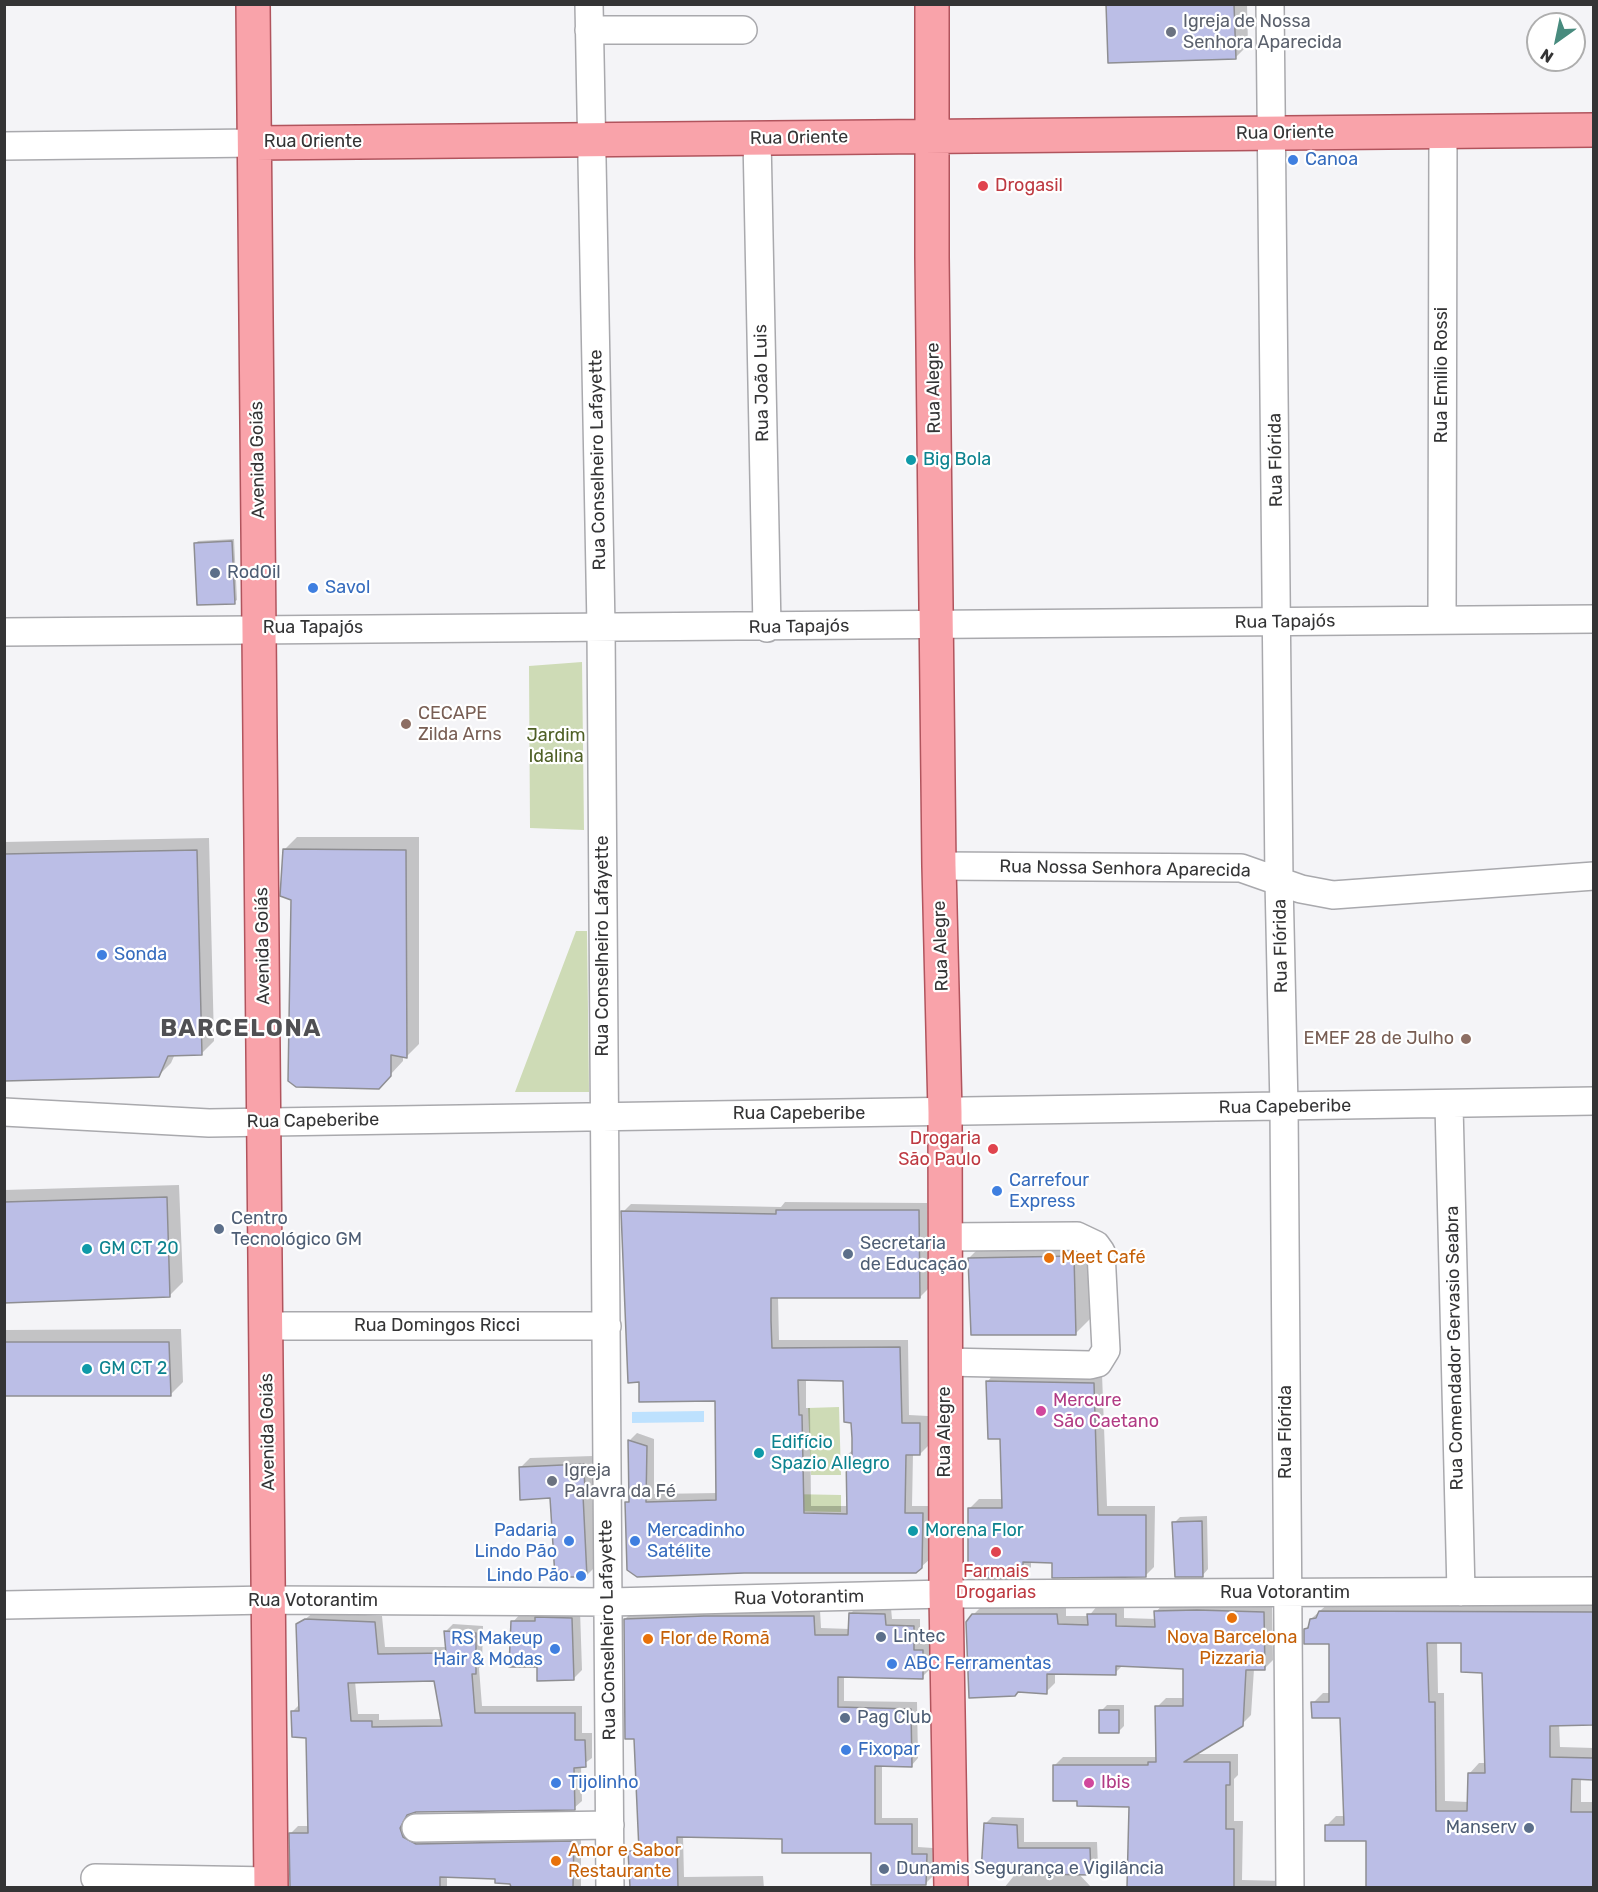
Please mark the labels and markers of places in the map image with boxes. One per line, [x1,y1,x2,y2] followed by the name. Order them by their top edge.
[1183,11,1342,54] place label: Igreja de Nossa Senhora Aparecida
[1164,25,1178,39] marker: Igreja de Nossa Senhora Aparecida
[1305,149,1358,171] place label: Canoa
[1286,153,1300,167] marker: Canoa
[995,175,1063,197] place label: Drogasil
[976,179,990,193] marker: Drogasil
[923,449,991,471] place label: Big Bola
[904,453,918,467] marker: Big Bola
[227,562,281,584] place label: RodOil
[208,566,222,580] marker: RodOil
[325,577,370,599] place label: Savol
[306,581,320,595] marker: Savol
[418,703,502,746] place label: CECAPE Zilda Arns
[399,717,413,731] marker: CECAPE Zilda Arns
[114,944,167,966] place label: Sonda
[95,948,109,962] marker: Sonda
[1304,1028,1454,1050] place label: EMEF 28 de Julho
[1459,1032,1473,1046] marker: EMEF 28 de Julho
[898,1128,981,1170] place label: Drogaria São Paulo
[986,1142,1000,1156] marker: Drogaria São Paulo
[1009,1170,1089,1212] place label: Carrefour Express
[990,1184,1004,1198] marker: Carrefour Express
[231,1208,362,1250] place label: Centro Tecnológico GM
[212,1222,226,1236] marker: Centro Tecnológico GM
[860,1233,968,1276] place label: Secretaria de Educação
[99,1238,179,1260] place label: GM CT 20
[80,1242,94,1256] marker: GM CT 20
[841,1247,855,1261] marker: Secretaria de Educação
[1061,1247,1146,1269] place label: Meet Café
[1042,1251,1056,1265] marker: Meet Café
[99,1358,167,1380] place label: GM CT 2
[80,1362,94,1376] marker: GM CT 2
[1053,1390,1159,1432] place label: Mercure São Caetano
[1034,1404,1048,1418] marker: Mercure São Caetano
[771,1432,890,1474] place label: Edifício Spazio Allegro
[752,1446,766,1460] marker: Edifício Spazio Allegro
[564,1460,676,1502] place label: Igreja Palavra da Fé
[545,1474,559,1488] marker: Igreja Palavra da Fé
[475,1520,557,1562] place label: Padaria Lindo Pão
[647,1520,745,1562] place label: Mercadinho Satélite
[925,1520,1024,1542] place label: Morena Flor
[906,1524,920,1538] marker: Morena Flor
[562,1534,576,1548] marker: Padaria Lindo Pão
[628,1534,642,1548] marker: Mercadinho Satélite
[989,1545,1003,1559] marker: Farmais Drogarias
[956,1561,1036,1604] place label: Farmais Drogarias
[487,1565,569,1587] place label: Lindo Pão
[574,1569,588,1583] marker: Lindo Pão
[1225,1611,1239,1625] marker: Nova Barcelona Pizzaria
[893,1626,945,1648] place label: Lintec
[1167,1627,1297,1670] place label: Nova Barcelona Pizzaria
[433,1628,543,1670] place label: RS Makeup Hair & Modas
[660,1628,770,1650] place label: Flor de Romã
[874,1630,888,1644] marker: Lintec
[641,1632,655,1646] marker: Flor de Romã
[548,1642,562,1656] marker: RS Makeup Hair & Modas
[904,1653,1051,1675] place label: ABC Ferramentas
[885,1657,899,1671] marker: ABC Ferramentas
[857,1707,931,1729] place label: Pag Club
[838,1711,852,1725] marker: Pag Club
[858,1739,920,1761] place label: Fixopar
[839,1743,853,1757] marker: Fixopar
[568,1772,639,1794] place label: Tijolinho
[1101,1772,1130,1794] place label: Ibis
[549,1776,563,1790] marker: Tijolinho
[1082,1776,1096,1790] marker: Ibis
[1446,1817,1517,1839] place label: Manserv
[1522,1821,1536,1835] marker: Manserv
[568,1840,681,1882] place label: Amor e Sabor Restaurante
[549,1854,563,1868] marker: Amor e Sabor Restaurante
[896,1858,1164,1880] place label: Dunamis Segurança e Vigilância
[877,1862,891,1876] marker: Dunamis Segurança e Vigilância

